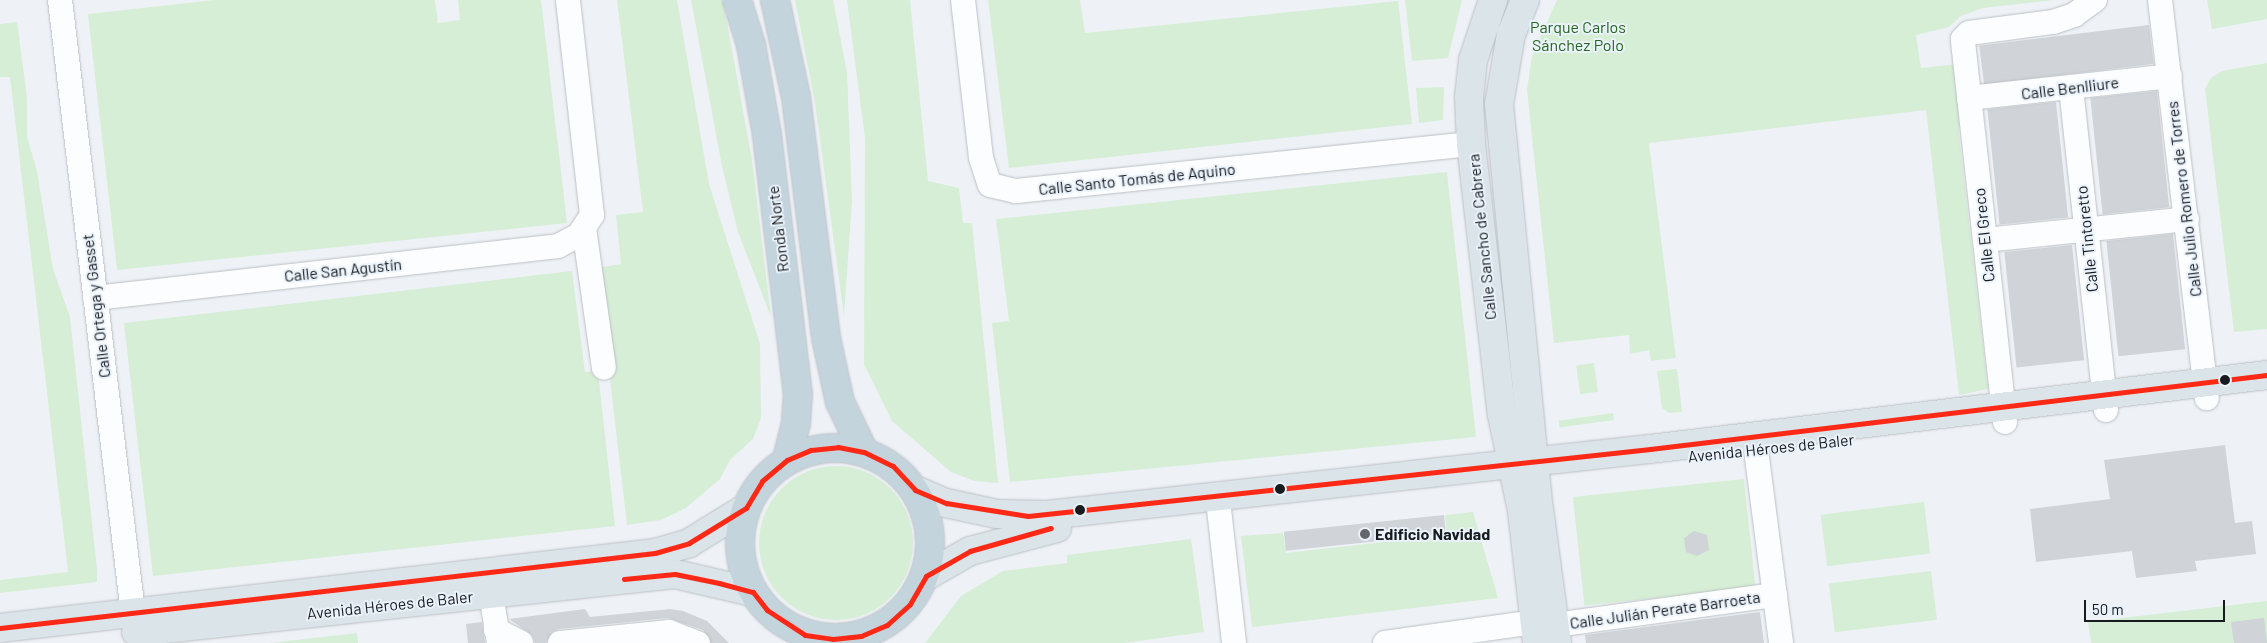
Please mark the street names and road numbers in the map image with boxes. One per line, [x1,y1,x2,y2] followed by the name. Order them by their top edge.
[2020,72,2120,104] street label: Calle Benlliure
[2162,100,2206,298] street label: Calle Julio Romero de Torres
[1464,153,1500,321] street label: Calle Sancho de Cabrera
[1038,159,1236,199] street label: Calle Santo Tomás de Aquino
[763,185,793,273] street label: Ronda Norte
[2072,185,2102,293] street label: Calle Tintoretto
[1970,187,1998,283] street label: Calle El Greco
[78,233,114,379] street label: Calle Ortega y Gasset
[283,254,403,286] street label: Calle San Agustín
[1687,430,1855,466] street label: Avenida Héroes de Baler
[306,587,474,623] street label: Avenida Héroes de Baler
[1569,587,1761,633] street label: Calle Julián Perate Barroeta

